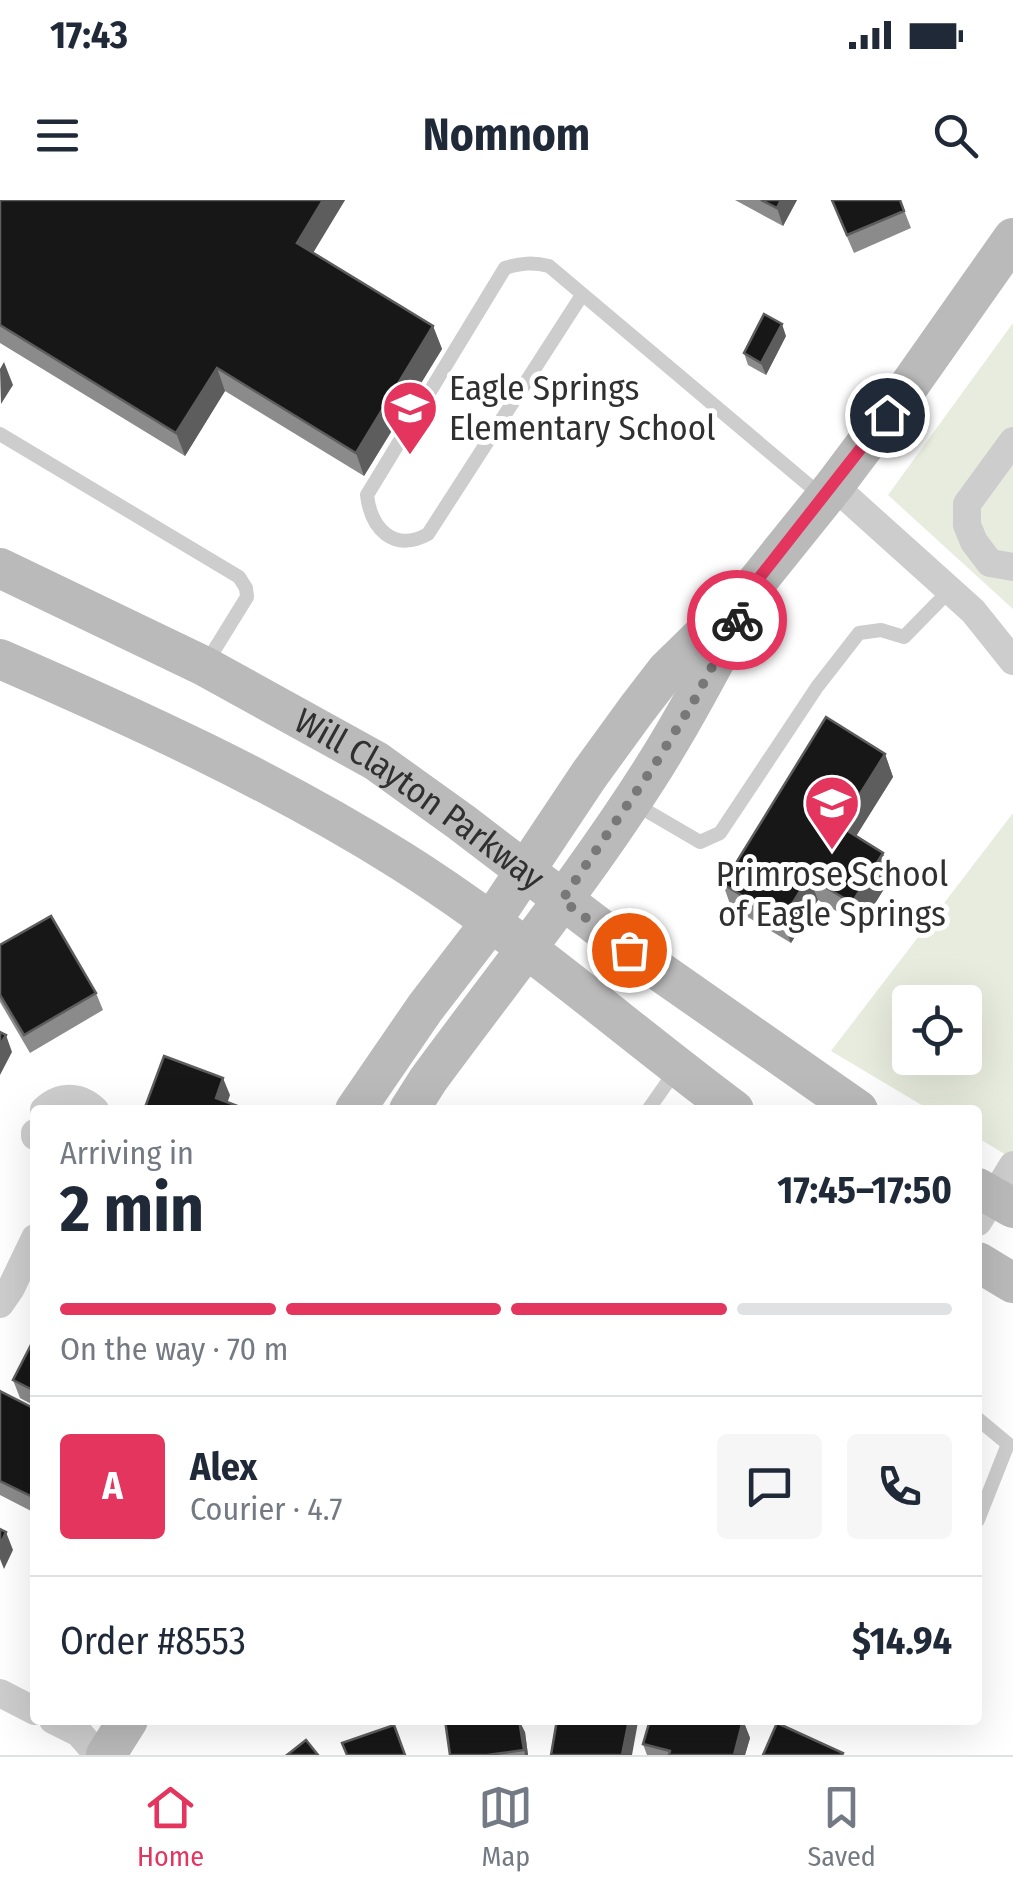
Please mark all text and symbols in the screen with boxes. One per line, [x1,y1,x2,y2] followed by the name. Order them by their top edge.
[50,12,128,58] text: 17:43
[30,108,85,163] icon: menu
[423,108,590,162] text: Nomnom
[928,108,983,163] icon: search
[449,367,715,449] place label: Eagle Springs Elementary School
[845,373,930,458] pin
[380,378,440,457] school or university icon: Eagle Springs Elementary School
[860,388,915,443] icon: home
[687,570,787,670] courier
[710,593,765,648] icon: bike
[287,699,553,899] street label: Will Clayton Parkway
[802,773,862,852] school or university icon: Primrose School of Eagle Springs
[716,853,948,935] place label: Primrose School of Eagle Springs
[587,908,672,993] pin
[602,923,657,978] icon: bag
[892,985,982,1075] map controls
[892,985,982,1075] button: locate
[60,1134,194,1172] text: Arriving in
[777,1167,952,1213] text: 17:45–17:50
[60,1170,204,1248] text: 2 min
[60,1330,288,1368] text: On the way · 70 m
[717,1434,822,1539] button: chat
[847,1434,952,1539] button: phone
[190,1444,257,1490] text: Alex
[102,1463,123,1509] text: A
[190,1490,342,1528] text: Courier · 4.7
[60,1618,246,1664] text: Order #8553
[852,1618,952,1664] text: $14.94
[137,1780,204,1873] tab: Home
[478,1780,533,1873] tab: Map
[807,1780,876,1873] tab: Saved

